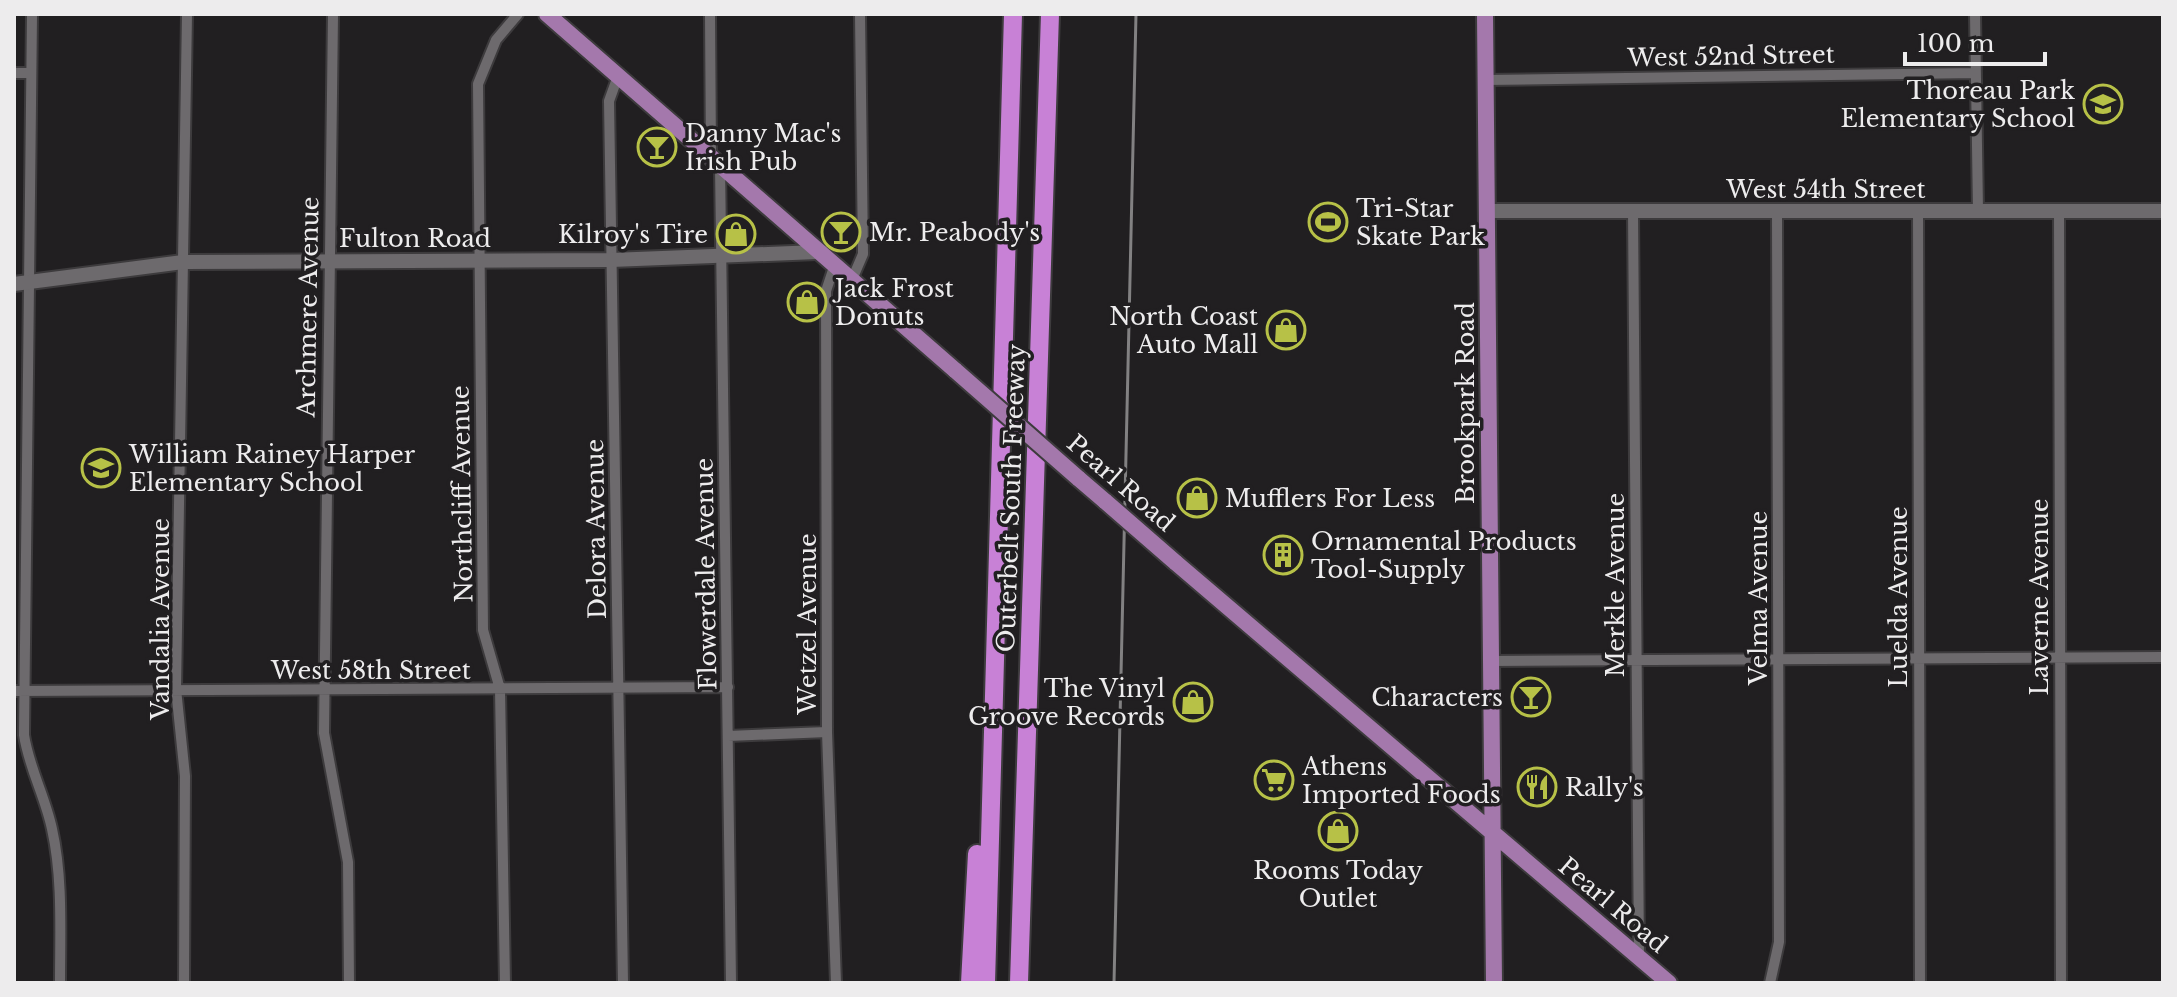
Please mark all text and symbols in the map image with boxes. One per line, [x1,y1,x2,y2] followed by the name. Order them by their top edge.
[1905,16,2045,66] scale bar
[1917,29,1995,58] text: 100 m
[1626,40,1835,72] street label: West 52nd Street
[1841,76,2075,133] place label: Thoreau Park Elementary School
[2082,83,2124,125] school or university icon: Thoreau Park Elementary School
[685,119,841,176] place label: Danny Mac's Irish Pub
[636,126,678,168] bar icon: Danny Mac's Irish Pub
[1725,175,1926,204] street label: West 54th Street
[1356,194,1485,251] place label: Tri-Star Skate Park
[292,196,324,419] street label: Archmere Avenue
[1307,201,1349,243] sports icon: Tri-Star Skate Park
[820,211,862,253] bar icon: Mr. Peabody's
[715,213,757,255] shop icon: Kilroy's Tire
[869,218,1040,247] place label: Mr. Peabody's
[558,220,708,249] place label: Kilroy's Tire
[339,224,491,253] street label: Fulton Road
[832,274,954,331] place label: Jack Frost Donuts
[786,281,828,323] shop icon: Jack Frost Donuts
[1109,302,1258,359] place label: North Coast Auto Mall
[1451,302,1480,504] street label: Brookpark Road
[1265,309,1307,351] shop icon: North Coast Auto Mall
[991,343,1031,653] street label: Outerbelt South Freeway
[446,385,478,603] street label: Northcliff Avenue
[1061,428,1181,538] street label: Pearl Road
[580,439,612,619] street label: Delora Avenue
[128,440,416,497] place label: William Rainey Harper Elementary School
[80,447,122,489] school or university icon: William Rainey Harper Elementary School
[689,458,723,690] street label: Flowerdale Avenue
[1176,477,1218,519] shop icon: Mufflers For Less
[1225,484,1435,513] place label: Mufflers For Less
[1601,493,1630,677] street label: Merkle Avenue
[2025,498,2054,696] street label: Laverne Avenue
[1884,506,1913,688] street label: Luelda Avenue
[1744,511,1773,686] street label: Velma Avenue
[146,518,175,721] street label: Vandalia Avenue
[1311,527,1577,584] place label: Ornamental Products Tool-Supply
[793,533,822,716] street label: Wetzel Avenue
[1262,534,1304,576] building icon: Ornamental Products Tool-Supply
[270,656,471,685] street label: West 58th Street
[968,674,1165,731] place label: The Vinyl Groove Records
[1510,676,1552,718] bar icon: Characters
[1172,681,1214,723] shop icon: The Vinyl Groove Records
[1371,683,1503,712] place label: Characters
[1301,752,1501,809] place label: Athens Imported Foods
[1253,759,1295,801] supermarket icon: Athens Imported Foods
[1516,766,1558,808] restaurant icon: Rally's
[1565,773,1644,802] place label: Rally's
[1317,810,1359,852] shop icon: Rooms Today Outlet
[1553,851,1673,959] street label: Pearl Road
[1253,856,1423,913] place label: Rooms Today Outlet

